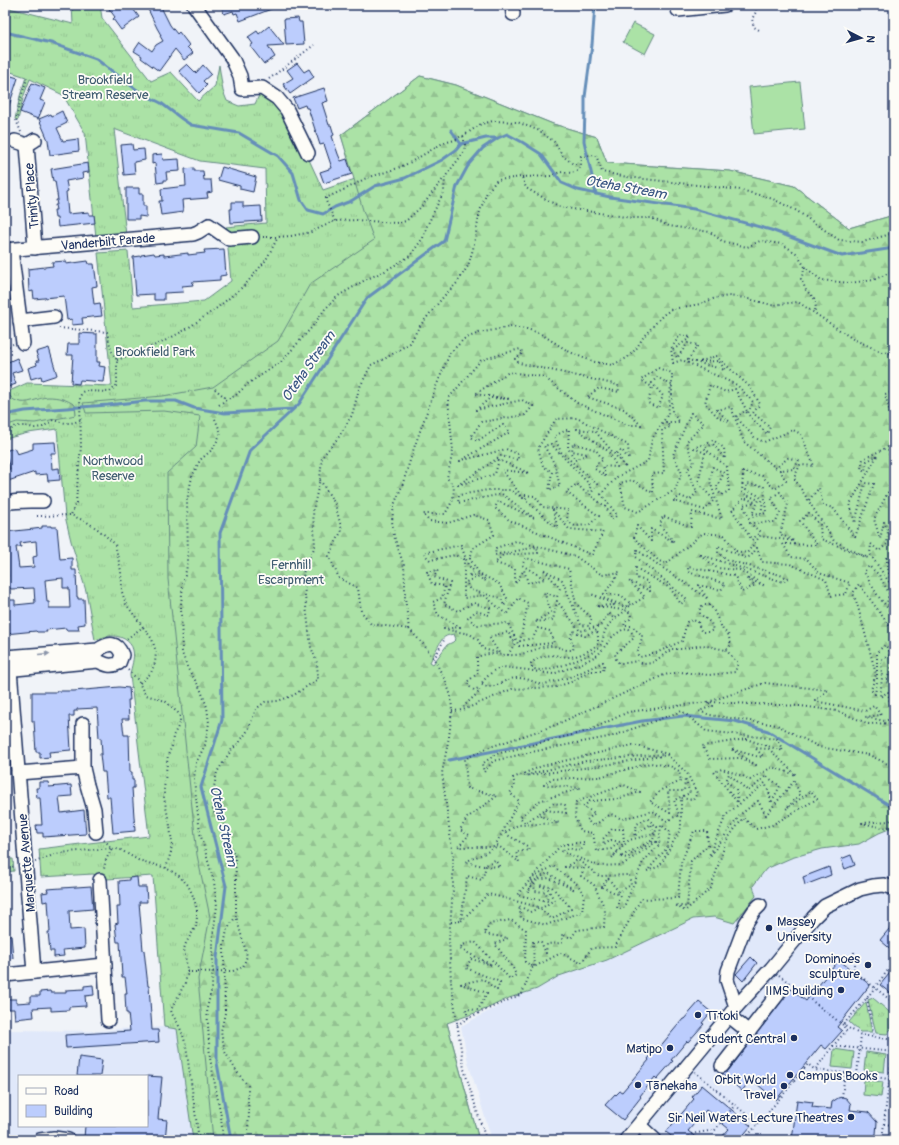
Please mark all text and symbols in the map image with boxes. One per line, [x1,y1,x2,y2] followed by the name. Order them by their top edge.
[841,18,881,58] north arrow
[864,35,877,44] text: N
[61,72,149,103] park label: Brookfield Stream Reserve
[21,162,43,230] street label: Trinity Place
[584,172,669,203] water label: Oteha Stream
[60,230,156,254] street label: Vanderbilt Parade
[278,327,340,405] water label: Oteha Stream
[115,344,196,360] park label: Brookfield Park
[83,453,143,484] park label: Northwood Reserve
[258,557,325,588] park label: Fernhill Escarpment
[38,651,50,658] one-way arrow
[206,784,241,869] water label: Oteha Stream
[15,812,39,913] street label: Marquette Avenue
[777,914,832,945] place label: Massey University
[764,923,774,933] marker: Massey University
[805,951,861,982] place label: Dominoes sculpture
[863,960,873,970] marker: Dominoes sculpture
[765,983,833,999] place label: IIMS building
[836,985,846,995] marker: IIMS building
[706,1008,738,1024] place label: Tītoki
[693,1010,703,1020] marker: Tītoki
[698,1031,786,1047] place label: Student Central
[789,1033,799,1043] marker: Student Central
[626,1041,662,1057] place label: Matipo
[665,1043,675,1053] marker: Matipo
[798,1068,878,1084] place label: Campus Books
[785,1070,795,1080] marker: Campus Books
[714,1072,776,1103] place label: Orbit World Travel
[18,1075,148,1127] legend
[646,1078,697,1094] place label: Tānekaha
[633,1080,643,1090] marker: Tānekaha
[779,1081,789,1091] marker: Orbit World Travel
[54,1084,79,1099] text: Road
[54,1104,93,1119] text: Building
[668,1110,843,1126] place label: Sir Neil Waters Lecture Theatres
[846,1112,856,1122] marker: Sir Neil Waters Lecture Theatres

